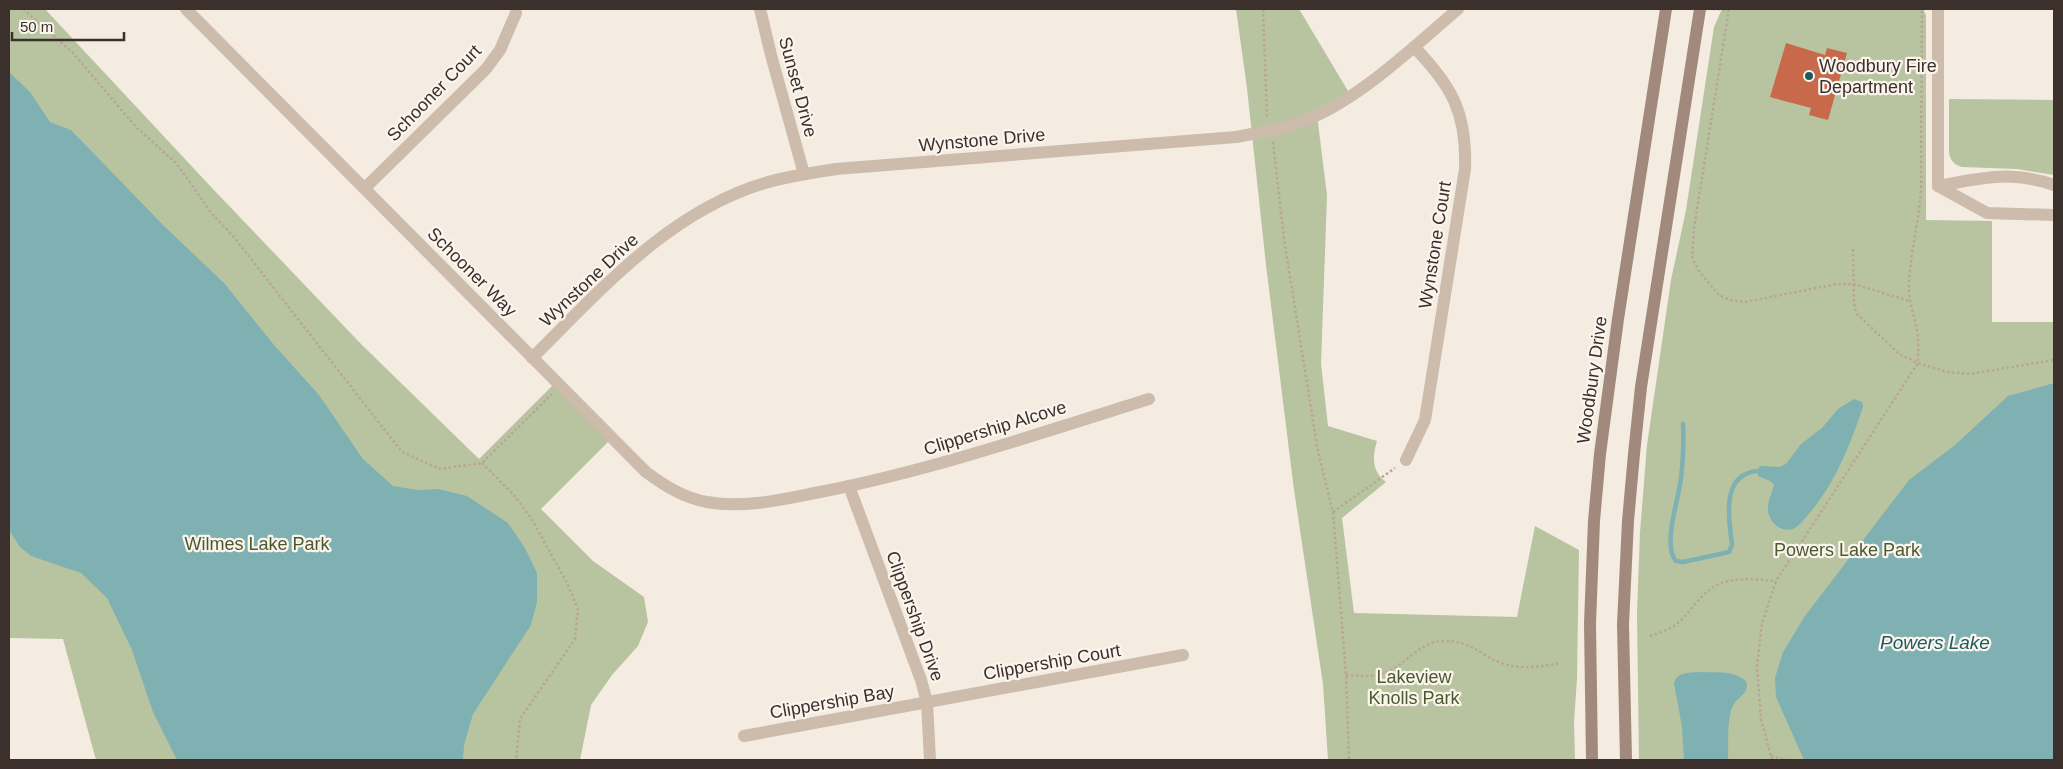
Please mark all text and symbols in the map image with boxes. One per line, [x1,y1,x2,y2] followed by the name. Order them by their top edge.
[12,10,125,42] scale bar
[20,18,53,35] text: 50 m
[775,35,821,139] street label: Sunset Drive
[383,41,485,145] street label: Schooner Court
[1819,56,1937,97] place label: Woodbury Fire Department
[1803,70,1815,82] marker: Woodbury Fire Department
[918,125,1046,155] street label: Wynstone Drive
[1415,180,1455,310] street label: Wynstone Court
[423,223,521,321] street label: Schooner Way
[536,229,642,331] street label: Wynstone Drive
[1573,315,1611,445] street label: Woodbury Drive
[921,397,1069,459] street label: Clippership Alcove
[184,534,331,554] park label: Wilmes Lake Park
[1774,540,1921,560] park label: Powers Lake Park
[882,548,948,684] street label: Clippership Drive
[1880,632,1990,653] water label: Powers Lake
[982,640,1122,684] street label: Clippership Court
[1368,667,1461,708] park label: Lakeview Knolls Park
[768,681,896,723] street label: Clippership Bay

